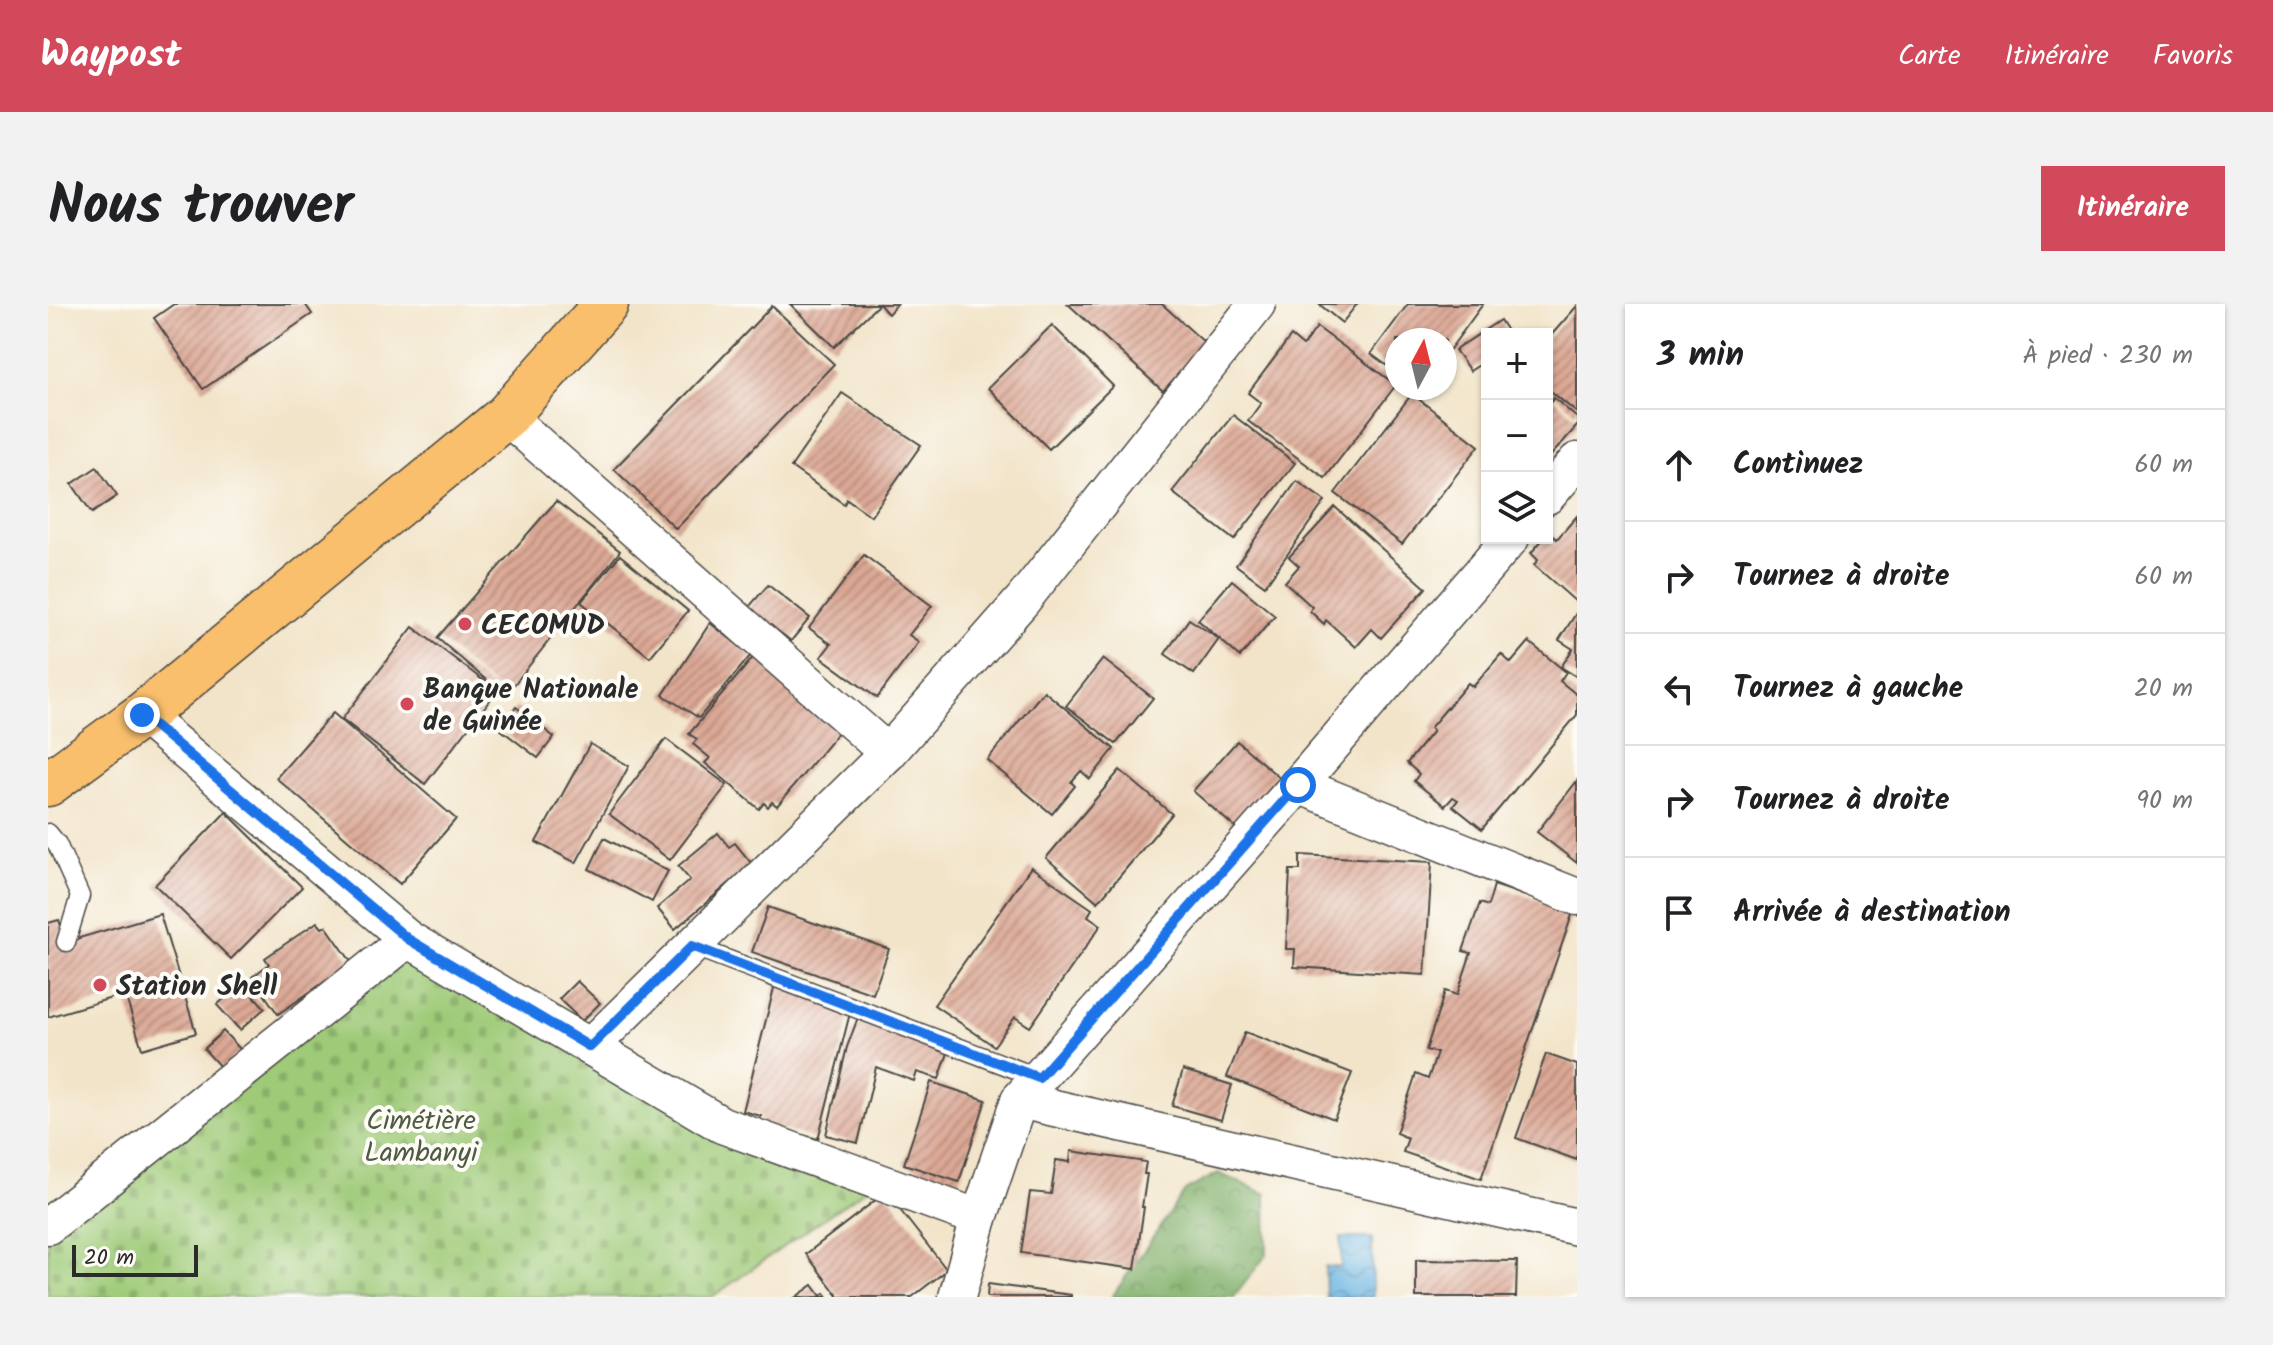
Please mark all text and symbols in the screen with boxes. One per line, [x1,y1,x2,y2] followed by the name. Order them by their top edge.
[40,26,182,86] text: Waypost
[1898,34,1961,79] text: Carte
[2005,34,2109,79] text: Itinéraire
[2153,34,2233,79] text: Favoris
[48,163,353,253] text: Nous trouver
[2041,166,2225,251] button: Itinéraire
[1385,328,1457,400] north arrow
[1481,328,1553,544] map controls
[1481,328,1553,400] button: +
[1657,329,1744,383] text: 3 min
[2022,335,2193,377] text: À pied · 230 m
[1481,400,1553,472] button: −
[1733,441,1863,489] text: Continuez
[1657,443,1701,487] icon: ahead
[2134,444,2193,486] text: 60 m
[1481,472,1553,544] button: layers
[1733,553,1949,601] text: Tournez à droite
[1657,555,1701,599] icon: right
[2134,556,2193,598] text: 60 m
[481,604,605,649] place label: CECOMUD
[456,615,474,633] marker: CECOMUD
[1733,665,1963,713] text: Tournez à gauche
[1657,667,1701,711] icon: left
[423,668,639,745] place label: Banque Nationale de Guinée
[2134,668,2193,710] text: 20 m
[398,695,416,713] marker: Banque Nationale de Guinée
[124,697,160,733] route end
[1280,767,1316,803] route start
[1733,777,1949,825] text: Tournez à droite
[1657,779,1701,823] icon: right
[2136,780,2193,822] text: 90 m
[1733,889,2011,937] text: Arrivée à destination
[1657,891,1701,935] icon: arrive
[116,965,278,1010] place label: Station Shell
[91,976,109,994] marker: Station Shell
[364,1099,479,1176] park label: Cimétière Lambanyi
[72,1241,198,1277] scale bar
[84,1241,134,1276] text: 20 m

